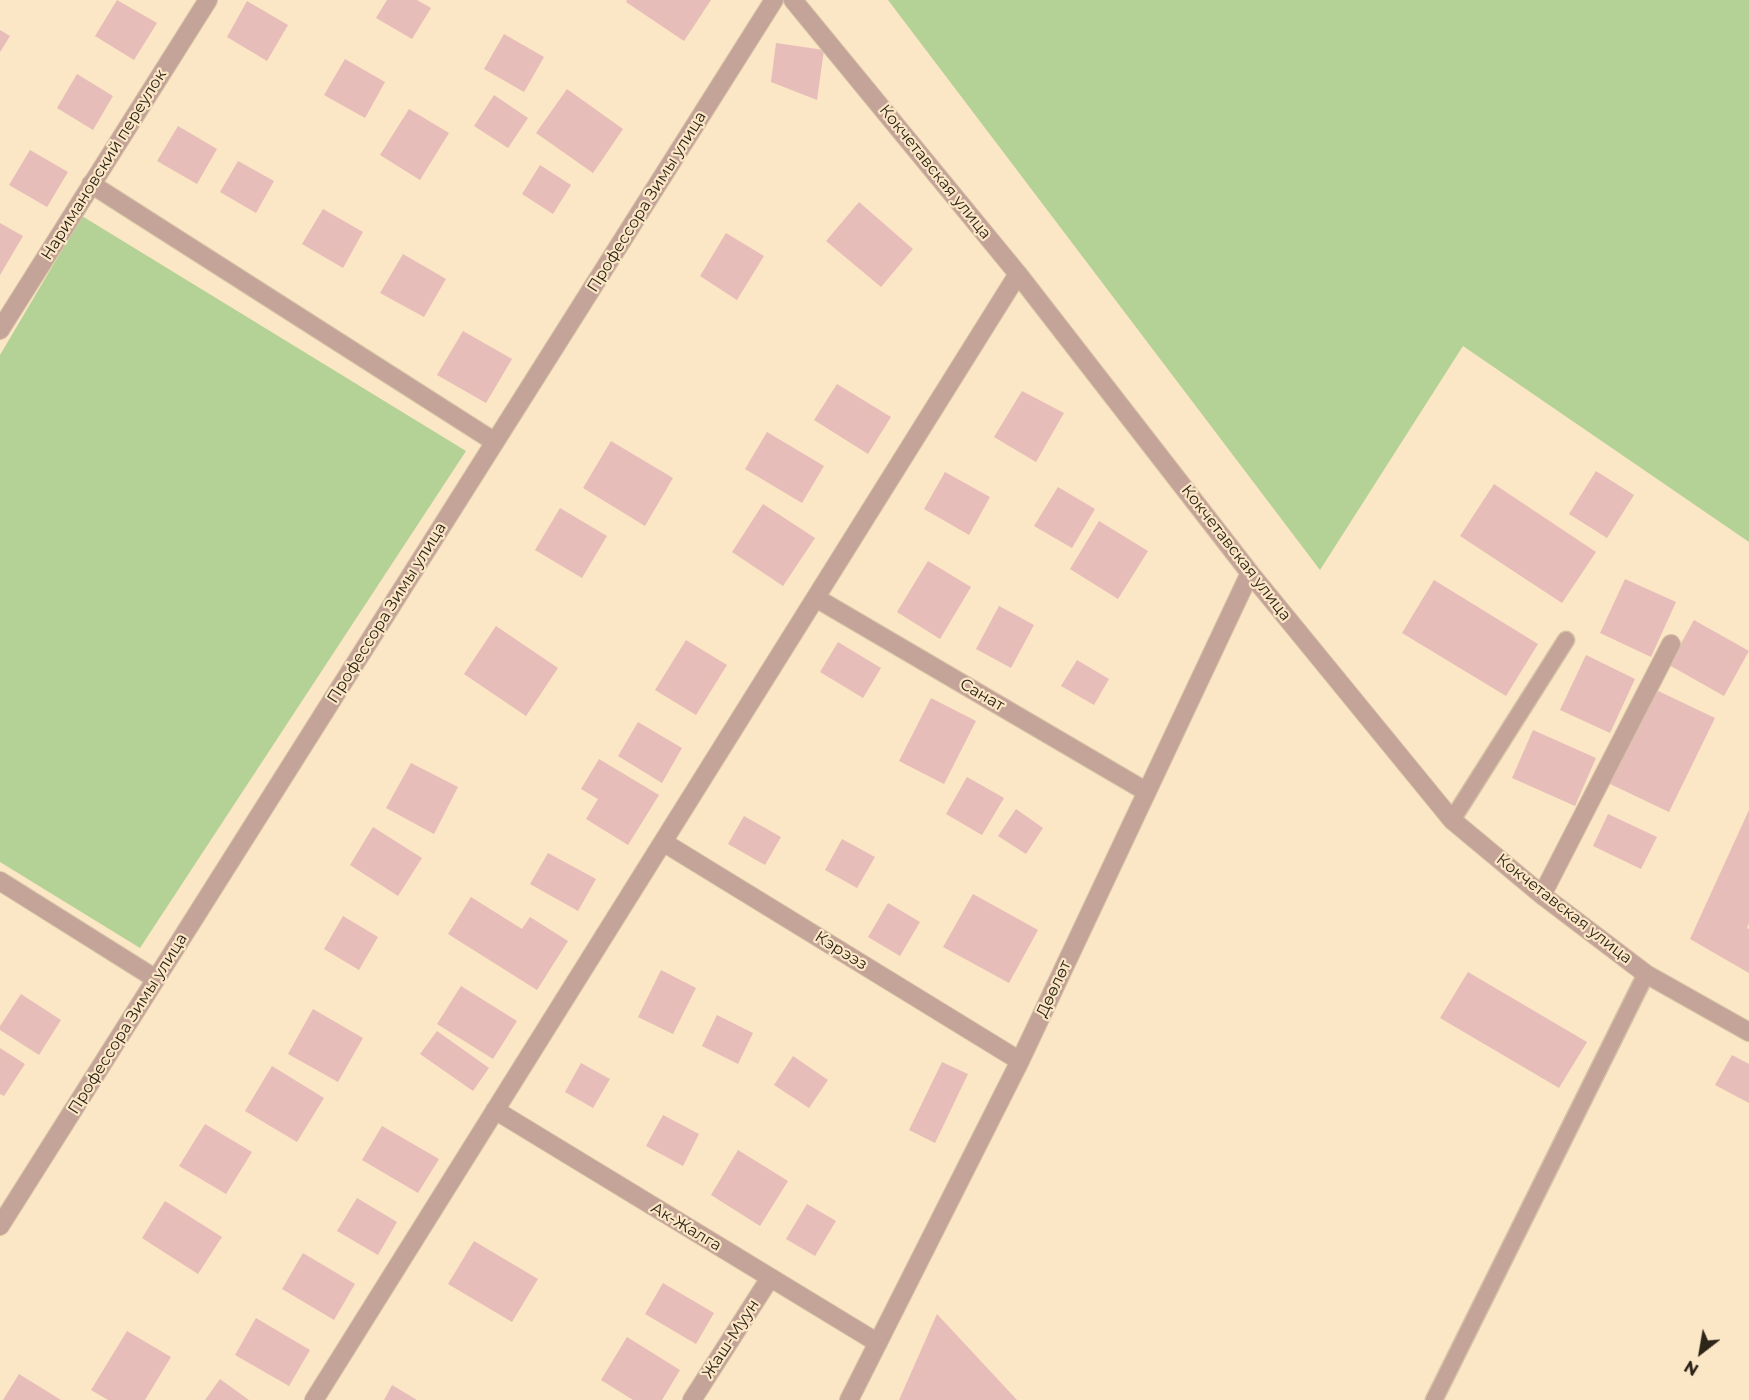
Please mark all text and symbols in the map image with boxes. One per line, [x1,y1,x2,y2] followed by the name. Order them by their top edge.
[37,66,171,264] street label: Наримановский переулок
[875,101,995,243] street label: Кокчетавская улица
[583,108,711,296] street label: Профессора Зимы улица
[1177,481,1295,625] street label: Кокчетавская улица
[323,519,451,707] street label: Профессора Зимы улица
[956,675,1008,715] street label: Санат
[1492,850,1636,968] street label: Кокчетавская улица
[811,927,871,975] street label: Кэрээз
[64,930,192,1118] street label: Профессора Зимы улица
[1033,958,1075,1020] street label: Дөөлөт
[647,1198,725,1256] street label: Ак-Жалга
[698,1296,764,1382] street label: Жаш-Муун
[1671,1322,1731,1382] north arrow
[1681,1356,1702,1379] text: N

